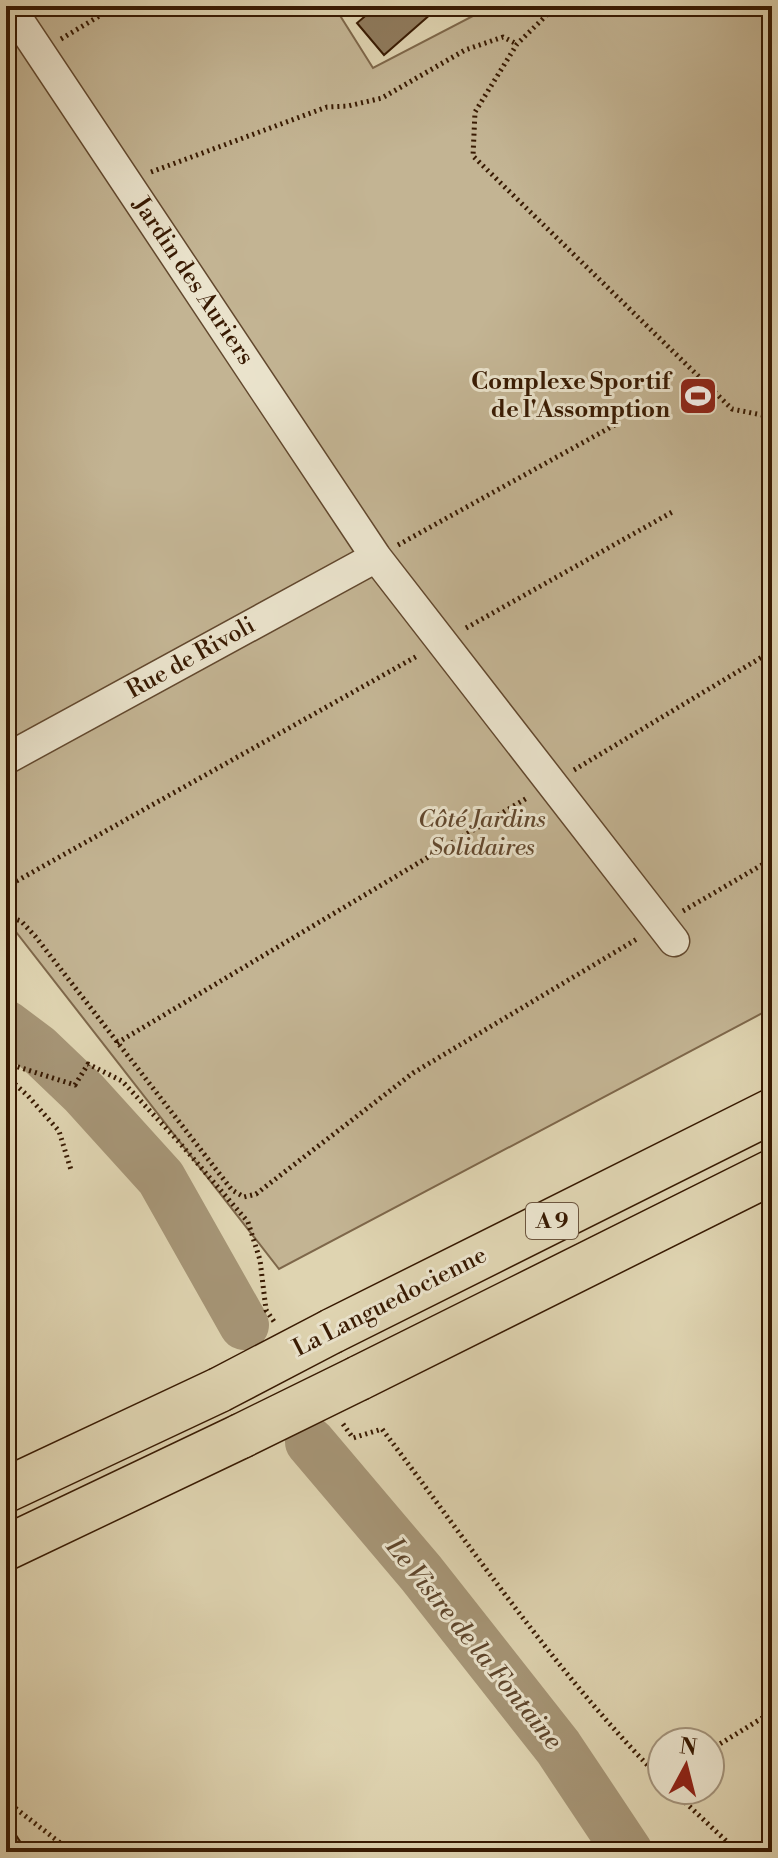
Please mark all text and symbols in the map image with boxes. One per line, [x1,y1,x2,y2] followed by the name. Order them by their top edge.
[125,190,260,371] street label: Jardin des Auriers
[471,367,673,425] place label: Complexe Sportif de l'Assomption
[677,375,719,417] sports icon: Complexe Sportif de l'Assomption
[121,610,261,706] street label: Rue de Rivoli
[418,805,546,863] park label: Côté Jardins Solidaires
[526,1203,578,1239] road number: A 9
[288,1240,492,1364] street label: La Languedocienne
[378,1531,569,1756] water label: Le Vistre de la Fontaine
[646,1726,726,1806] north arrow
[678,1733,699,1762] text: N

